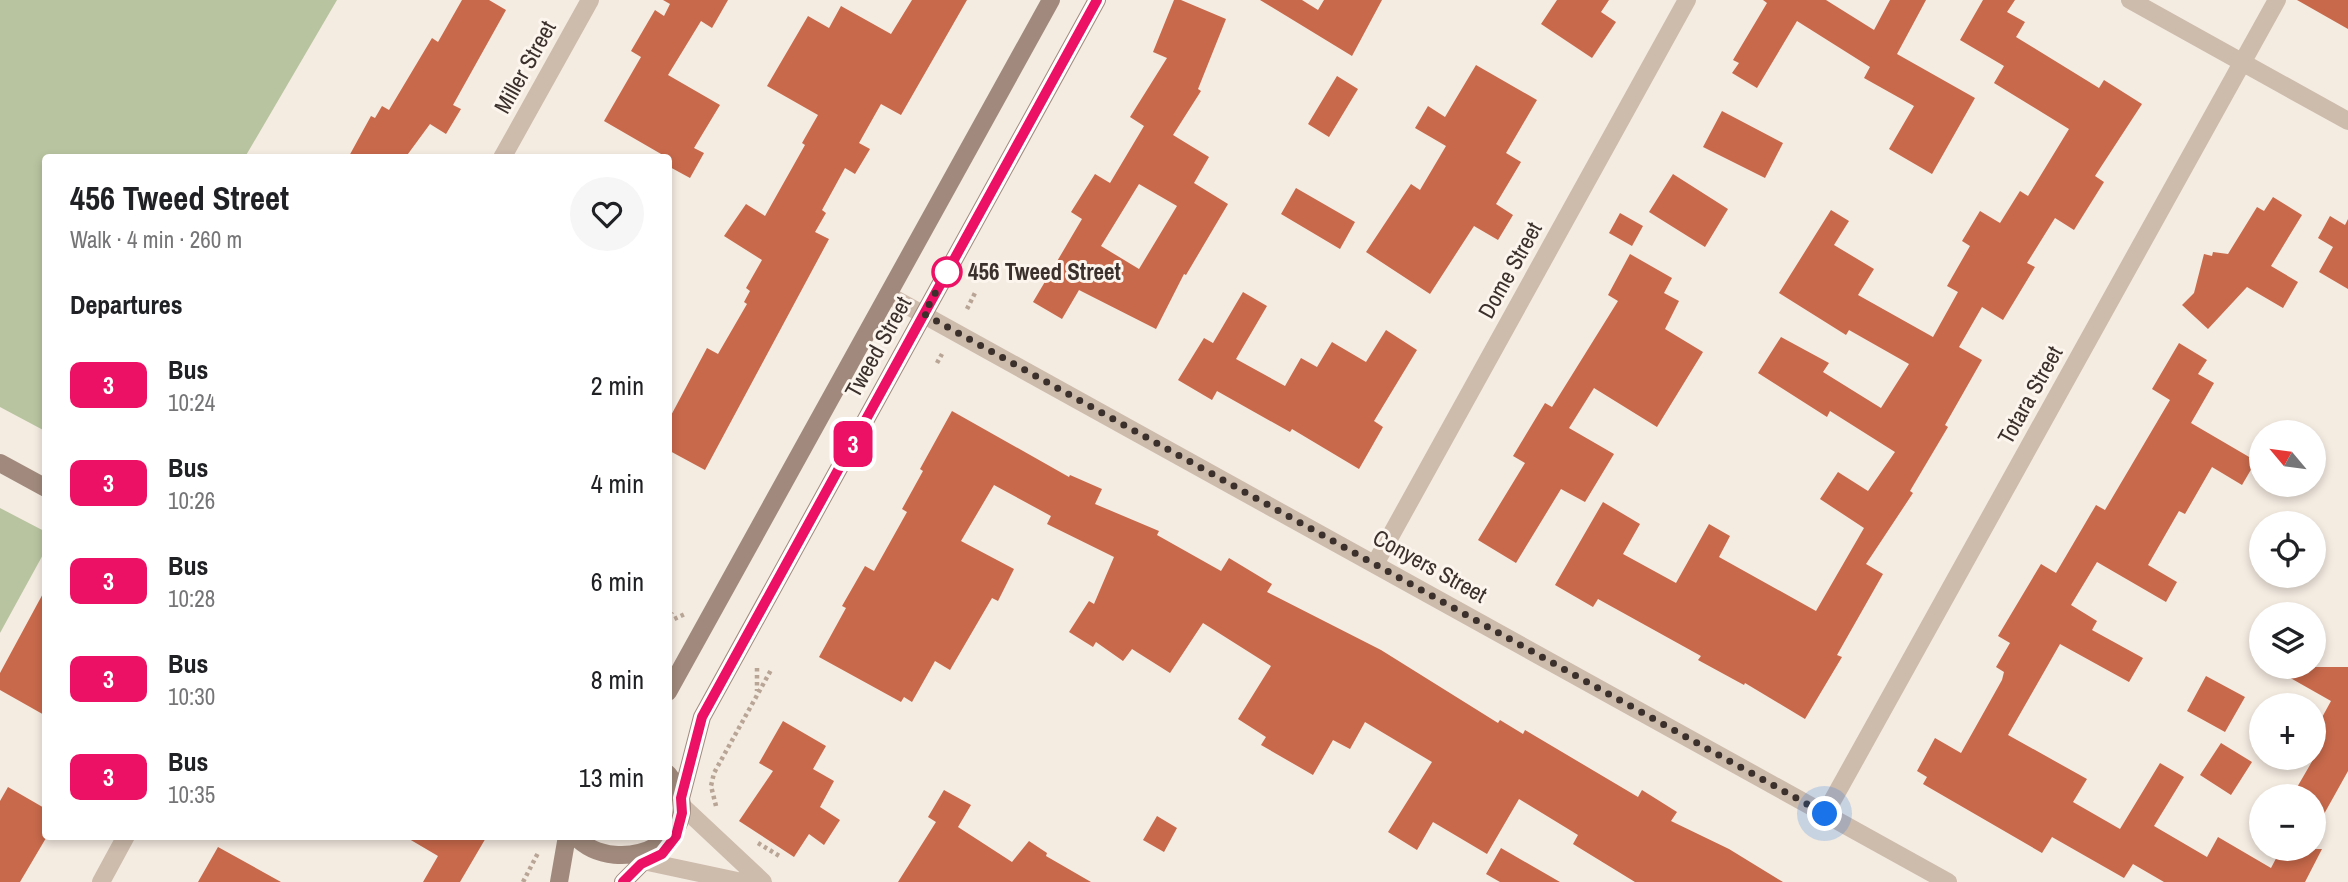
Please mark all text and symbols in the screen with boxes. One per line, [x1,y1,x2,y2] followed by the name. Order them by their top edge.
[486,15,563,119] street label: Miller Street
[70,176,289,220] text: 456 Tweed Street
[570,177,644,251] button: heart
[1470,216,1549,324] street label: Dome Street
[70,224,242,255] text: Walk · 4 min · 260 m
[968,256,1121,287] place label: 456 Tweed Street
[932,257,962,287] marker: 456 Tweed Street
[70,287,183,322] text: Departures
[837,291,918,403] street label: Tweed Street
[1990,340,2069,450] street label: Totara Street
[168,352,208,387] text: Bus
[591,368,644,403] text: 2 min
[103,369,114,401] text: 3
[168,387,215,418] text: 10:24
[2249,420,2326,497] north arrow
[2249,420,2326,861] map controls
[830,421,876,467] line badge: 3
[848,428,858,460] text: 3
[168,450,208,485] text: Bus
[591,466,644,501] text: 4 min
[103,467,114,499] text: 3
[168,485,215,516] text: 10:26
[2249,511,2326,588] button: locate
[1368,522,1493,610] street label: Conyers Street
[168,548,208,583] text: Bus
[591,564,644,599] text: 6 min
[103,565,114,597] text: 3
[168,583,215,614] text: 10:28
[2249,602,2326,679] button: layers
[168,646,208,681] text: Bus
[591,662,644,697] text: 8 min
[103,663,114,695] text: 3
[168,681,215,712] text: 10:30
[2249,693,2326,770] button: +
[168,744,208,779] text: Bus
[579,760,644,795] text: 13 min
[103,761,114,793] text: 3
[168,779,215,810] text: 10:35
[2249,784,2326,861] button: −
[1807,796,1842,831] your location

